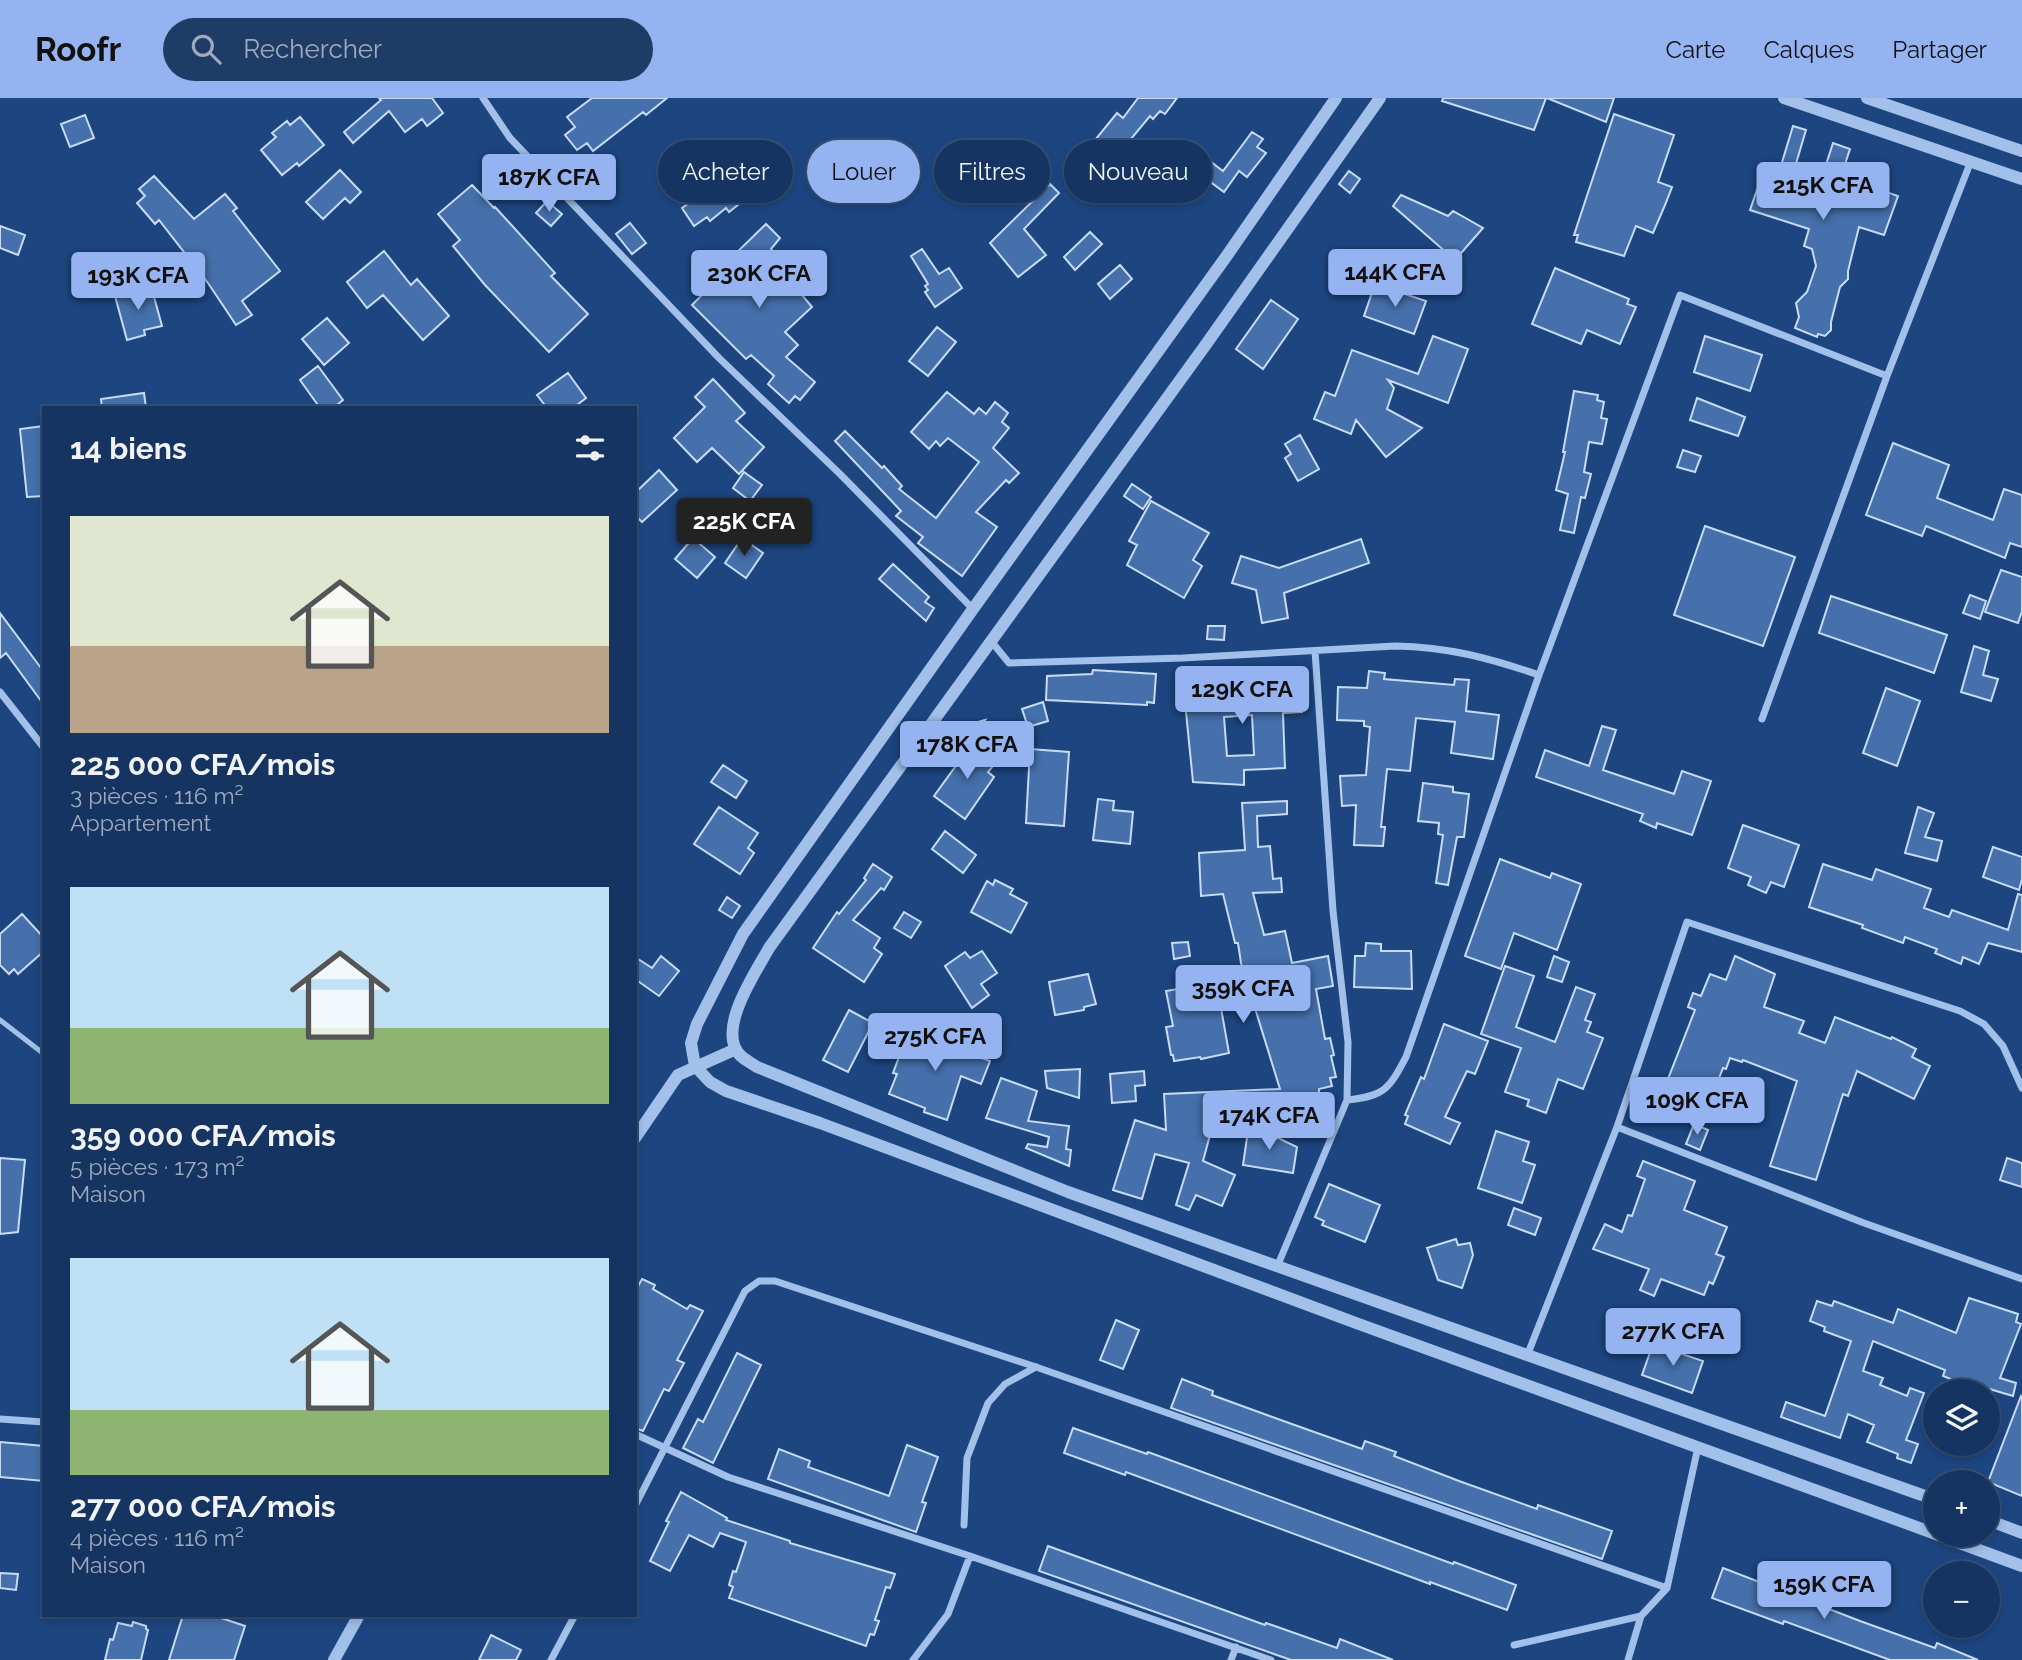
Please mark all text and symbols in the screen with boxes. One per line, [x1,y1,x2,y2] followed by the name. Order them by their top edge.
[163,18,653,81] search box
[35,30,121,69] text: Roofr
[187,30,225,68] icon: search
[243,34,382,64] text: Rechercher
[1666,35,1725,64] text: Carte
[1763,35,1854,64] text: Calques
[1892,35,1987,64] text: Partager
[658,140,793,203] chip: Acheter
[807,140,920,203] chip: Louer
[934,140,1050,203] chip: Filtres
[1064,140,1212,203] chip: Nouveau
[477,155,621,214] pin: 187K CFA
[1751,162,1895,222] pin: 215K CFA
[498,163,600,190] text: 187K CFA
[1773,171,1873,198] text: 215K CFA
[687,250,831,310] pin: 230K CFA
[1323,250,1467,309] pin: 144K CFA
[66,252,210,312] pin: 193K CFA
[1344,258,1446,285] text: 144K CFA
[707,259,811,286] text: 230K CFA
[87,261,189,288] text: 193K CFA
[571,429,609,467] icon: filters
[70,431,187,466] text: 14 biens
[672,498,816,558] pin: 225K CFA
[693,507,795,534] text: 225K CFA
[277,561,403,687] icon: home
[1170,666,1314,726] pin: 129K CFA
[1191,675,1293,702] text: 129K CFA
[895,722,1039,781] pin: 178K CFA
[916,730,1018,757] text: 178K CFA
[70,747,335,782] text: 225 000 CFA/mois
[70,782,244,809] text: 3 pièces · 116 m²
[70,809,211,836] text: Appartement
[277,932,403,1058] icon: home
[1171,965,1315,1025] pin: 359K CFA
[1191,974,1295,1001] text: 359K CFA
[863,1014,1007,1073] pin: 275K CFA
[884,1022,986,1049] text: 275K CFA
[1625,1077,1769,1137] pin: 109K CFA
[1646,1086,1748,1113] text: 109K CFA
[1197,1093,1341,1152] pin: 174K CFA
[1219,1101,1319,1128] text: 174K CFA
[70,1118,336,1153] text: 359 000 CFA/mois
[70,1153,245,1180] text: 5 pièces · 173 m²
[70,1180,146,1207] text: Maison
[277,1303,403,1429] icon: home
[1601,1308,1745,1368] pin: 277K CFA
[1622,1317,1724,1344] text: 277K CFA
[1923,1379,2000,1638] map controls
[1923,1379,2000,1456] button: layers
[1923,1470,2000,1547] button: +
[70,1489,336,1524] text: 277 000 CFA/mois
[70,1524,244,1551] text: 4 pièces · 116 m²
[70,1551,146,1578] text: Maison
[1923,1561,2000,1638] button: −
[1752,1562,1896,1621] pin: 159K CFA
[1773,1570,1875,1597] text: 159K CFA

